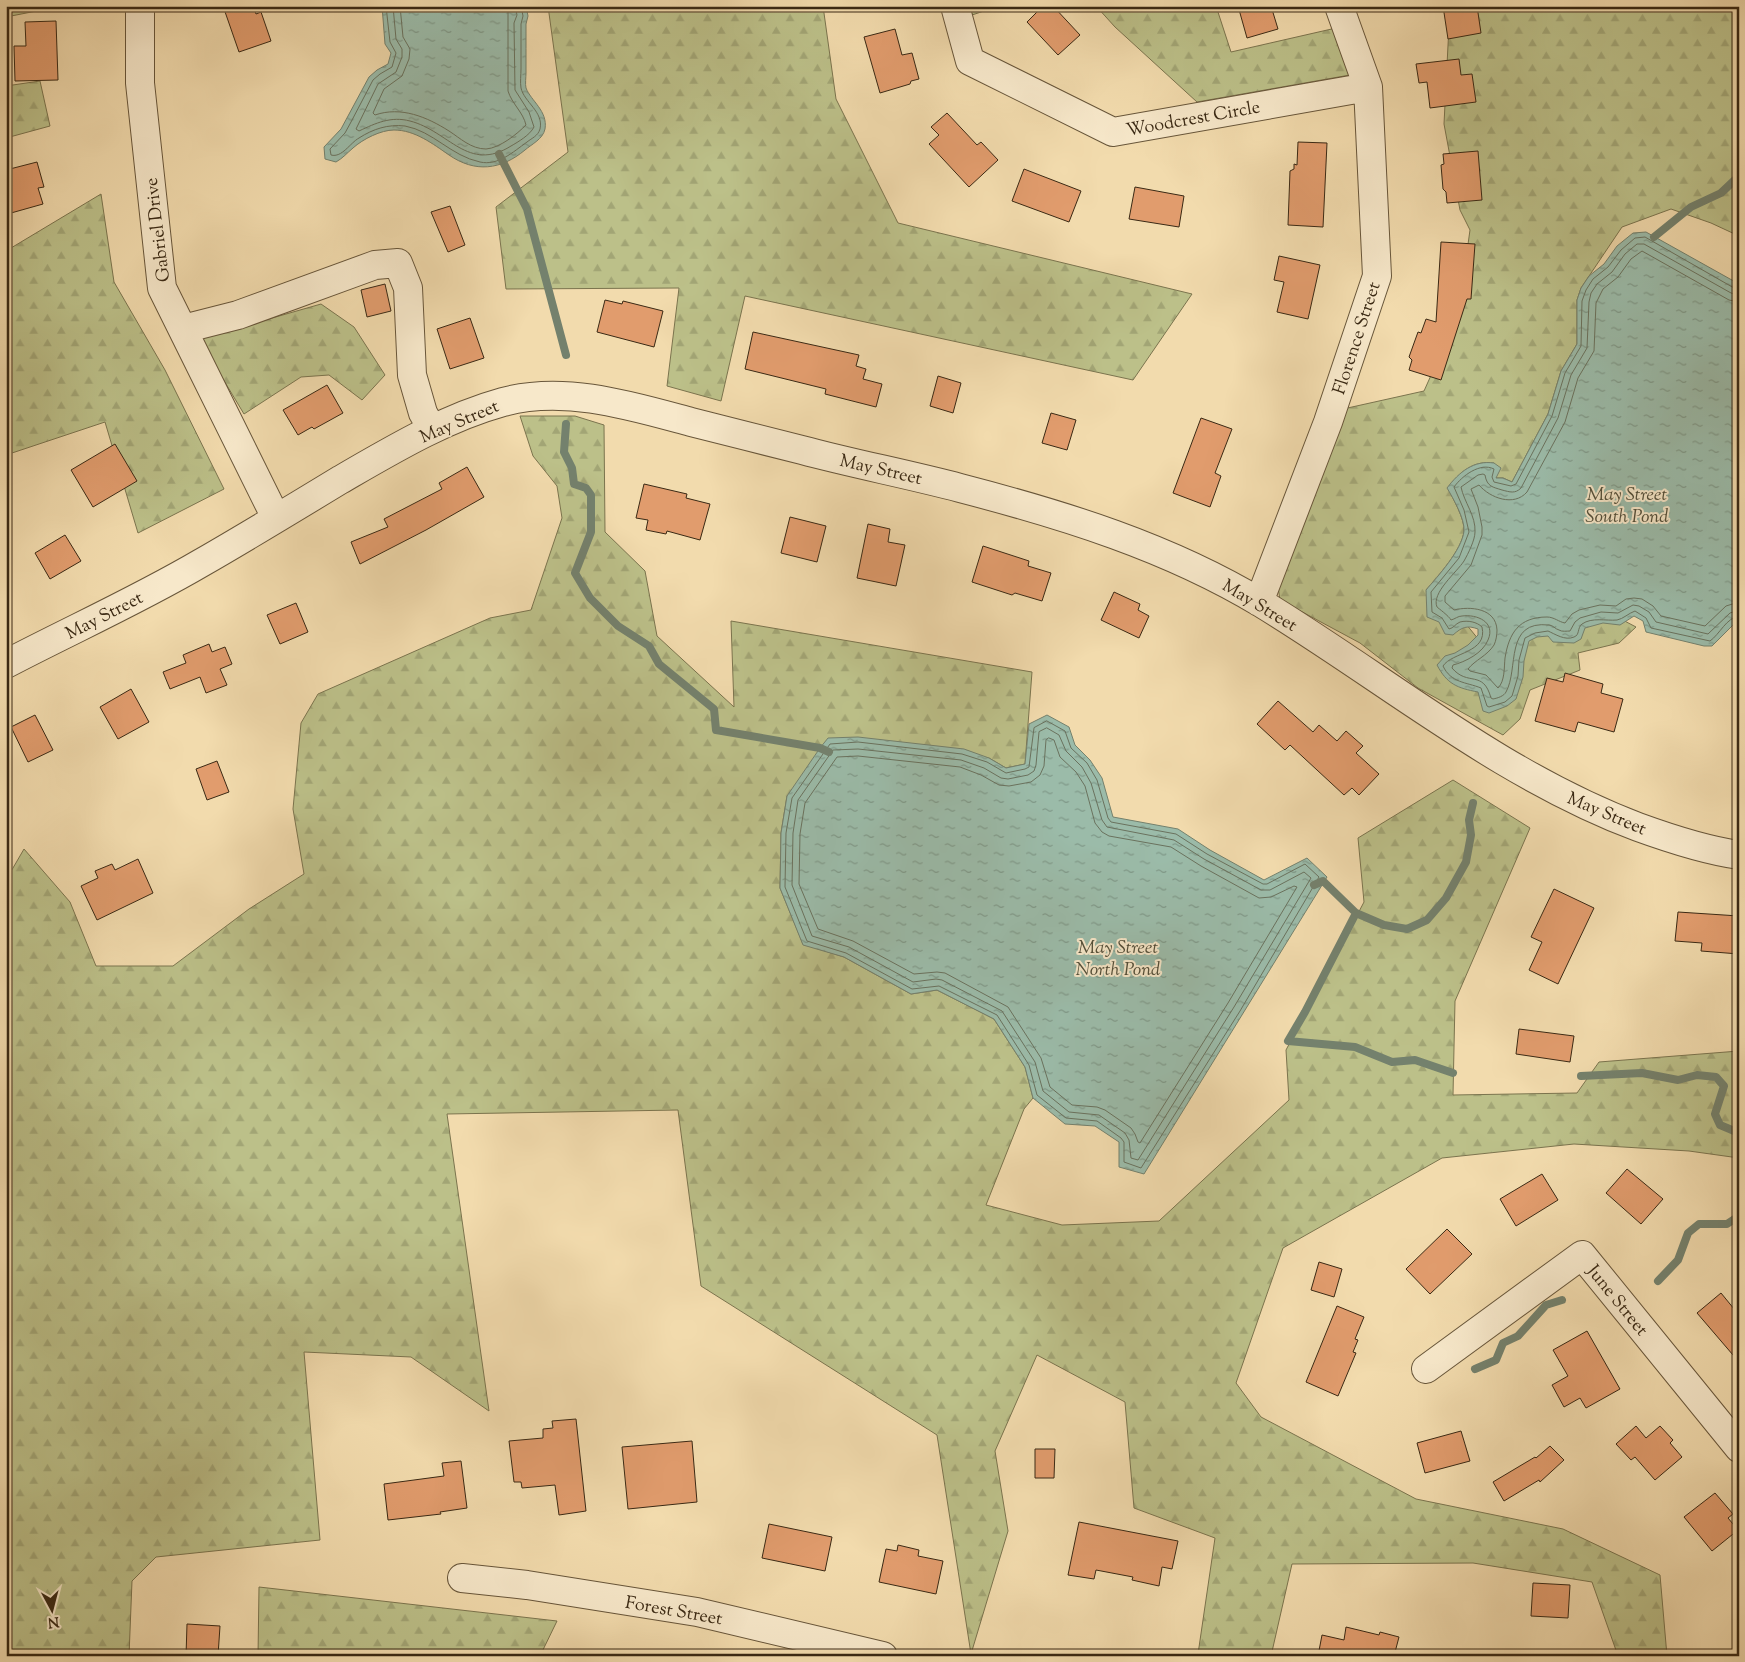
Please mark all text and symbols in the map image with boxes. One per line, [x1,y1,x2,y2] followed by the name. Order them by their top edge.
[1124,95,1262,145] street label: Woodcrest Circle
[140,176,178,283] street label: Gabriel Drive
[1327,279,1388,398] street label: Florence Street
[416,394,503,451] street label: May Street
[837,449,924,493] street label: May Street
[1585,482,1669,531] water label: May Street South Pond
[1216,574,1302,639] street label: May Street
[62,586,148,647] street label: May Street
[1563,786,1650,843] street label: May Street
[1075,935,1161,984] water label: May Street North Pond
[1579,1259,1653,1342] street label: June Street
[28,1584,78,1634] north arrow
[623,1591,724,1633] street label: Forest Street
[47,1610,60,1632] text: N

